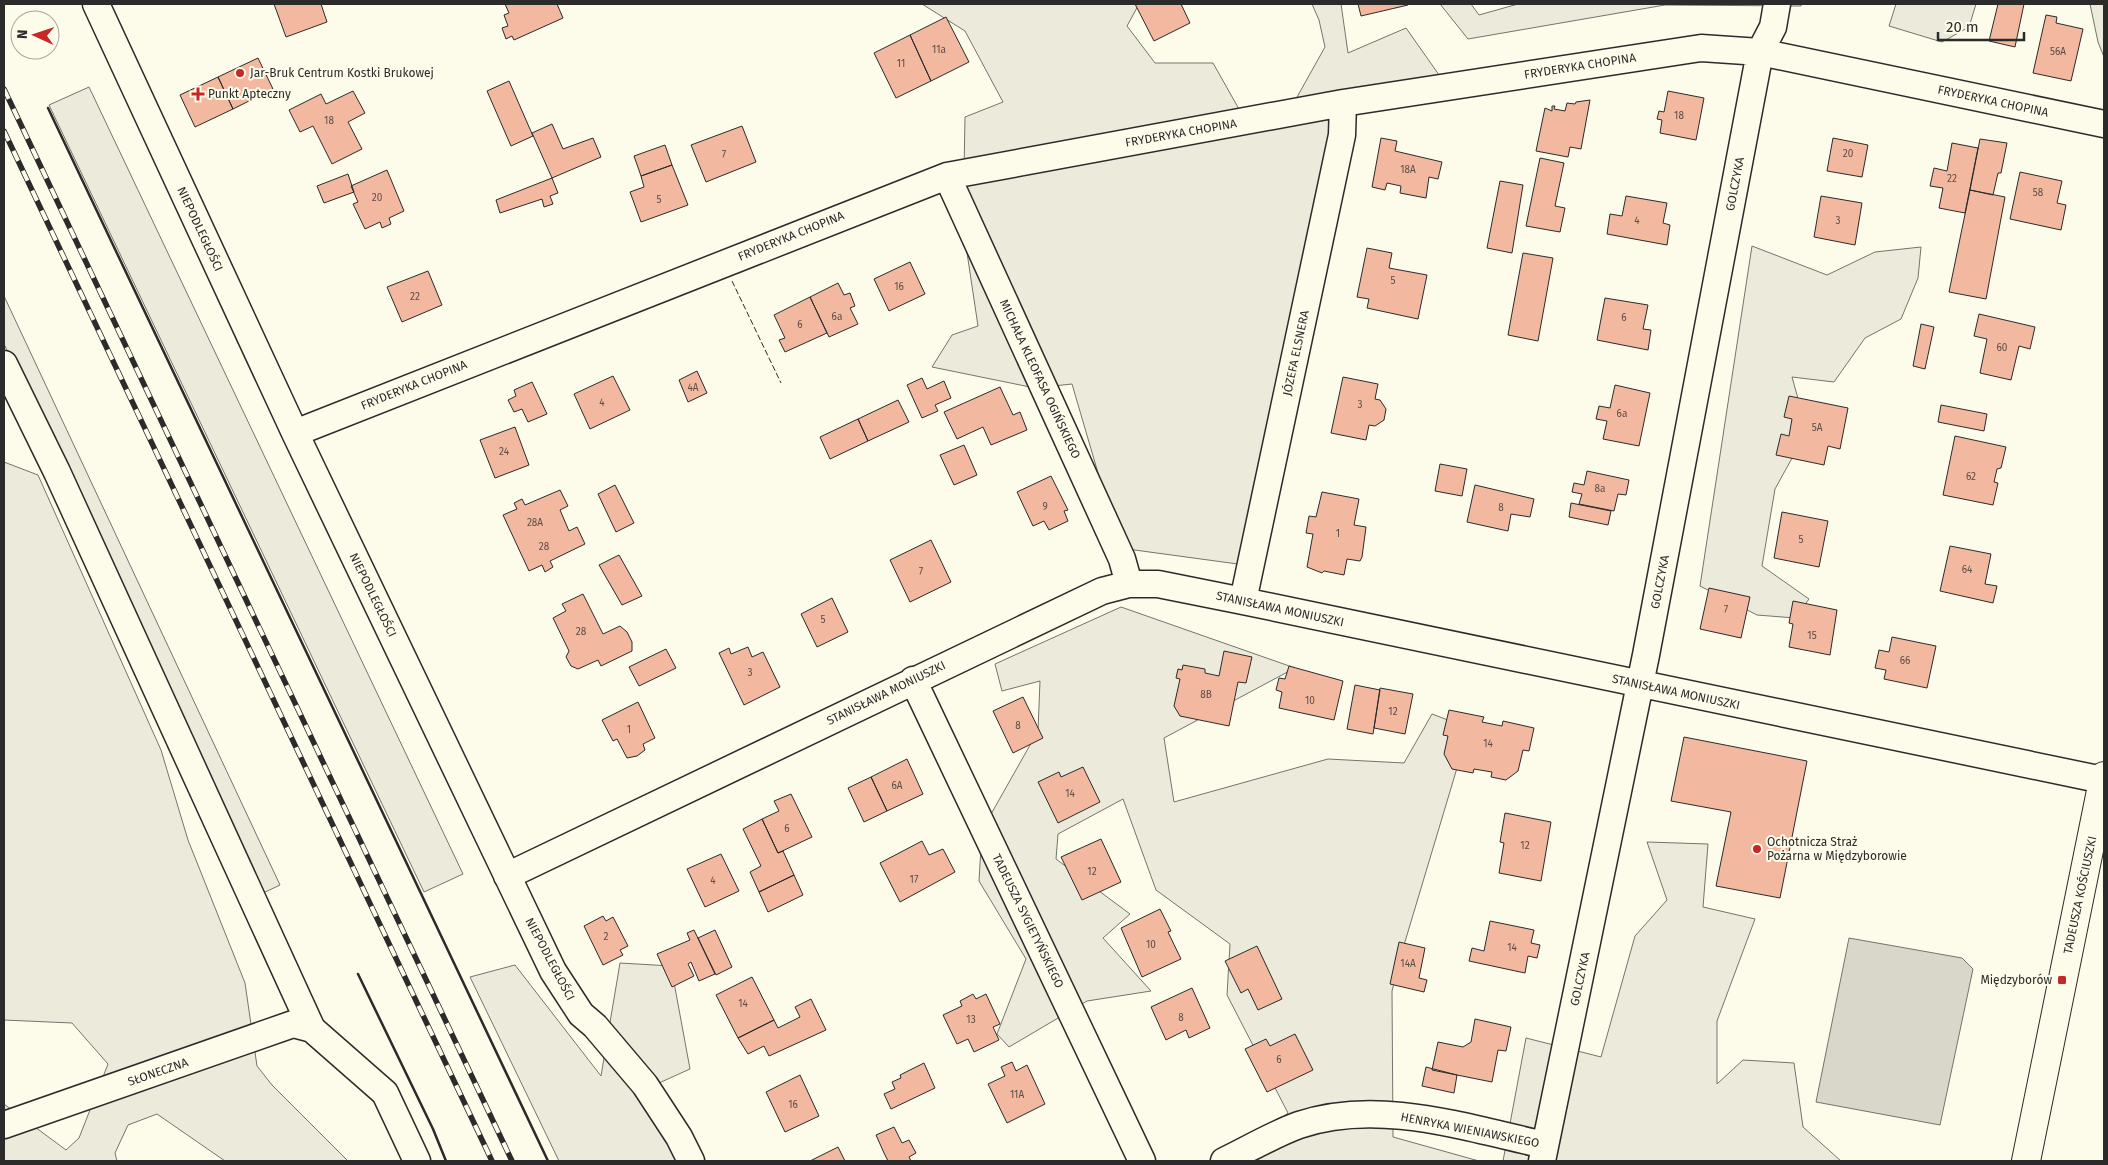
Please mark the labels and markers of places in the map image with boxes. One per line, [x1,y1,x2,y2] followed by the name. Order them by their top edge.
[250,66,434,80] place label: Jar-Bruk Centrum Kostki Brukowej
[234,67,246,79] marker: Jar-Bruk Centrum Kostki Brukowej
[208,87,291,101] place label: Punkt Apteczny
[192,88,204,100] marker: Punkt Apteczny
[1767,835,1907,863] place label: Ochotnicza Straż Pożarna w Międzyborowie
[1751,843,1763,855] marker: Ochotnicza Straż Pożarna w Międzyborowie
[1980,973,2052,987] place label: Międzyborów
[2056,974,2068,986] marker: Międzyborów

